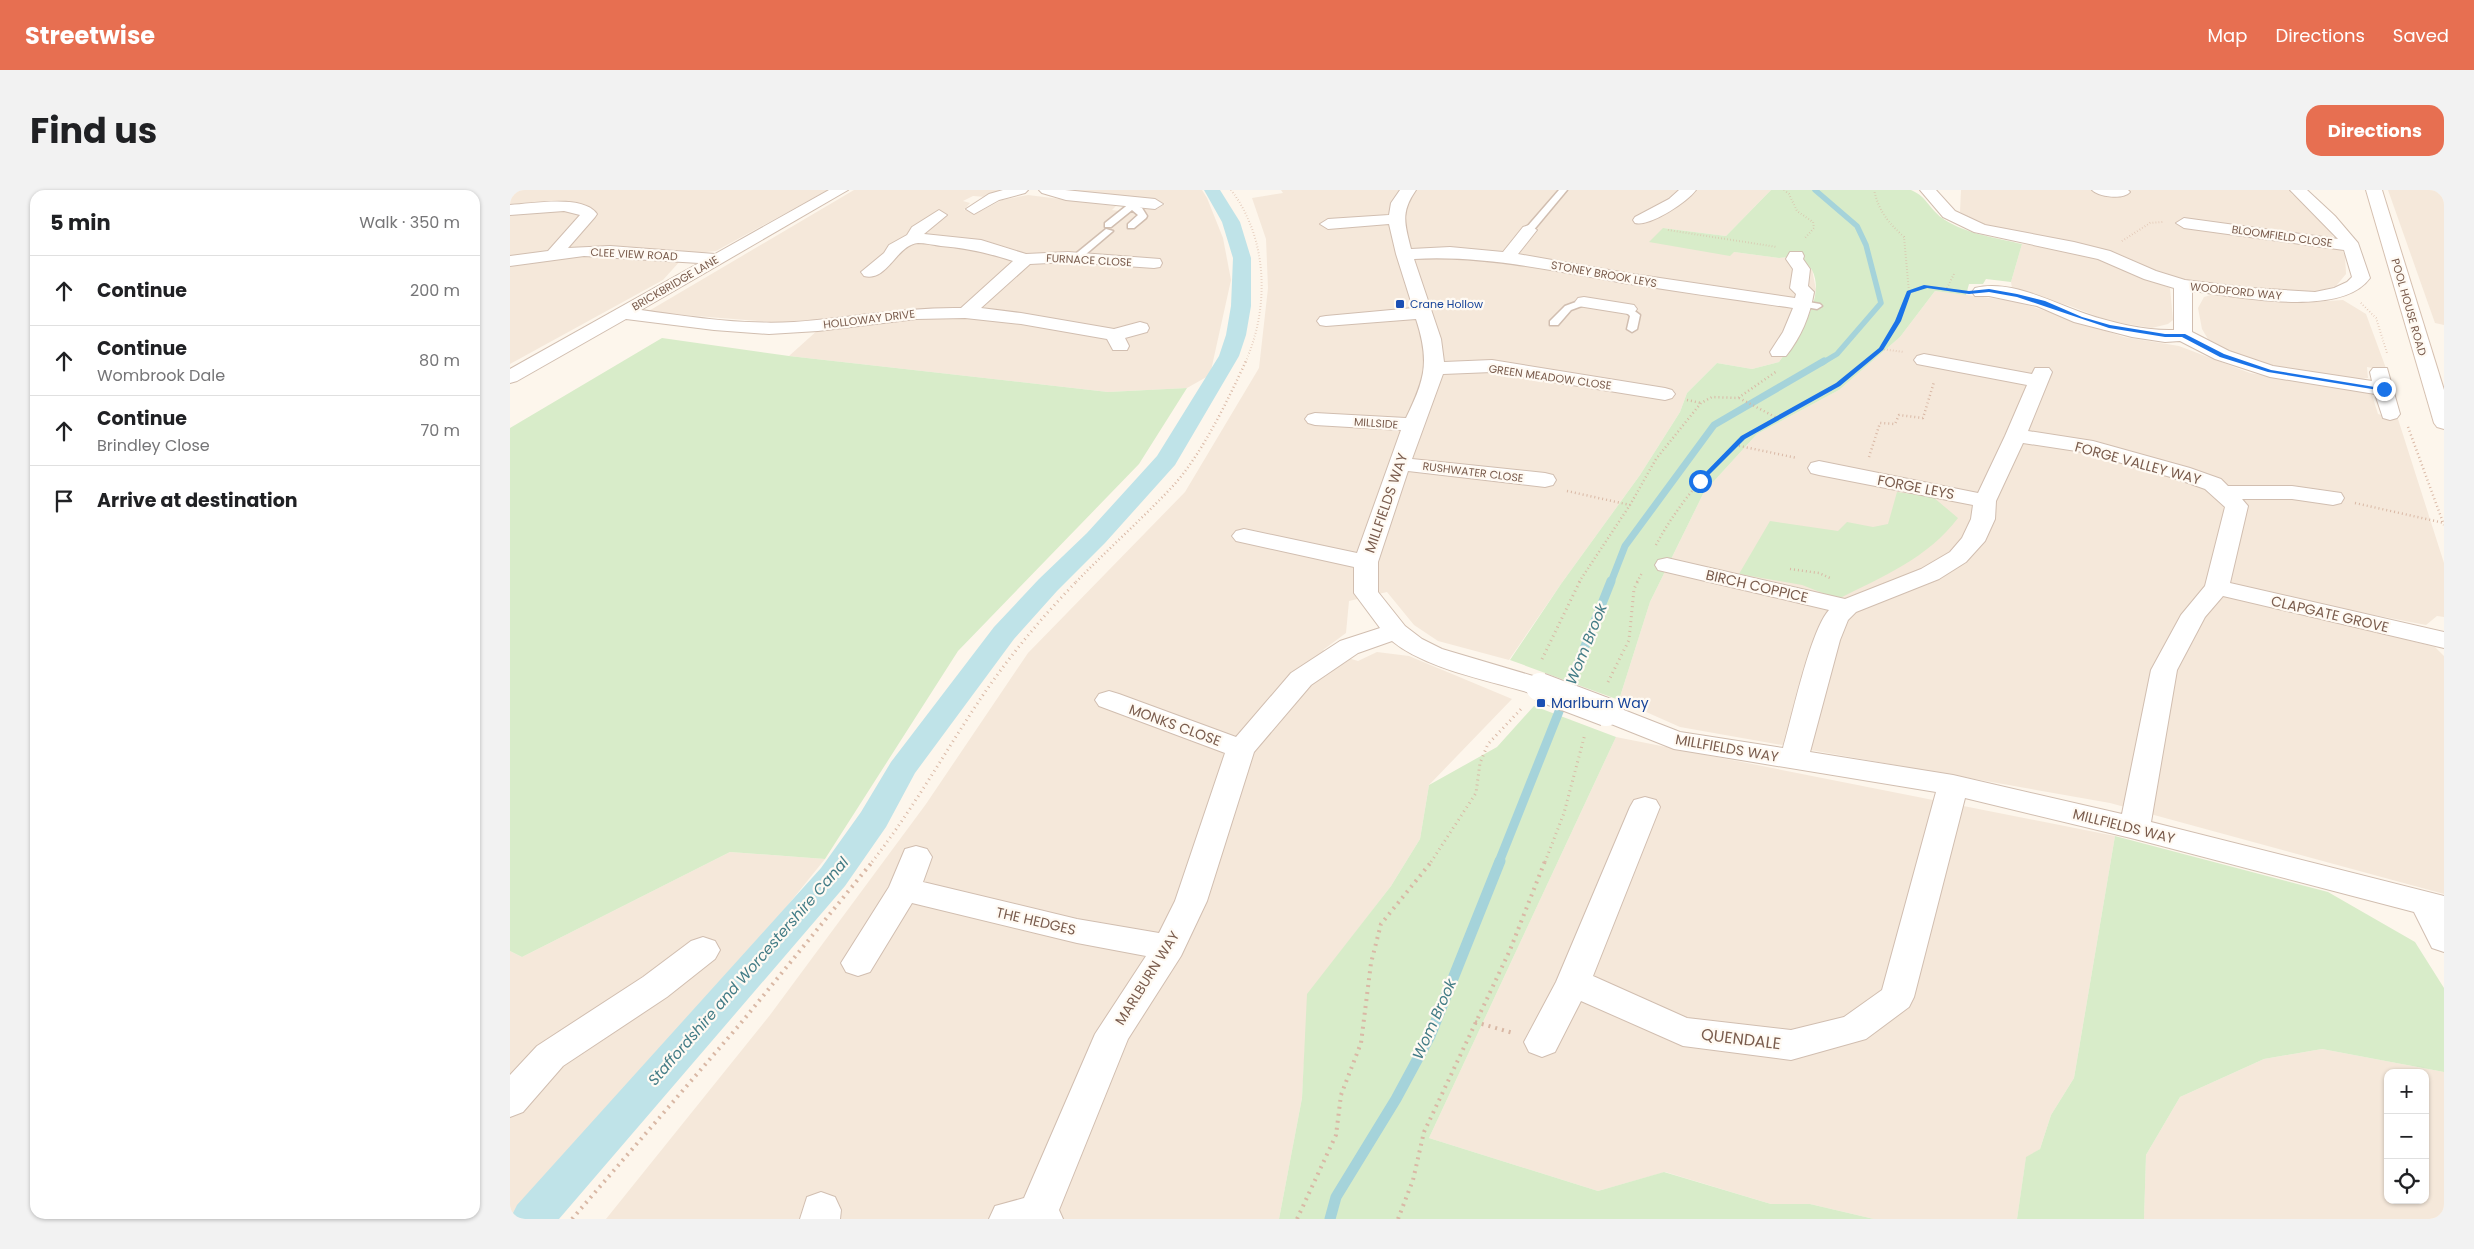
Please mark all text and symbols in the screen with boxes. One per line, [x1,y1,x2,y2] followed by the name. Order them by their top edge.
[25,19,155,52] text: Streetwise
[2208,23,2247,48] text: Map
[2275,23,2365,48] text: Directions
[2393,23,2449,48] text: Saved
[2306,105,2444,156] button: Directions
[30,106,157,155] text: Find us
[50,208,111,237] text: 5 min
[359,211,460,234] text: Walk · 350 m
[2231,221,2333,251] street label: BLOOMFIELD CLOSE
[590,244,678,264] street label: CLEE VIEW ROAD
[1046,250,1132,270] street label: FURNACE CLOSE
[629,252,721,314] street label: BRICKBRIDGE LANE
[2387,256,2431,358] street label: POOL HOUSE ROAD
[1550,257,1658,291] street label: STONEY BROOK LEYS
[50,277,78,305] icon: ahead
[97,277,187,304] text: Continue
[2189,278,2283,304] street label: WOODFORD WAY
[410,279,460,302] text: 200 m
[1410,296,1483,312] place label: Crane Hollow
[1394,298,1406,310] marker: Crane Hollow
[822,305,916,333] street label: HOLLOWAY DRIVE
[97,335,187,362] text: Continue
[50,347,78,375] icon: ahead
[419,349,460,372] text: 80 m
[1488,360,1612,394] street label: GREEN MEADOW CLOSE
[97,364,225,387] text: Wombrook Dale
[2373,378,2396,401] route end
[97,405,187,432] text: Continue
[1353,413,1399,433] street label: MILLSIDE
[50,417,78,445] icon: ahead
[420,419,460,442] text: 70 m
[97,434,210,457] text: Brindley Close
[2073,437,2203,489] street label: FORGE VALLEY WAY
[1360,450,1412,556] street label: MILLFIELDS WAY
[1422,458,1524,486] street label: RUSHWATER CLOSE
[1689,470,1712,493] route start
[1876,470,1956,504] street label: FORGE LEYS
[50,487,78,515] icon: arrive
[97,487,298,514] text: Arrive at destination
[1704,565,1810,607] street label: BIRCH COPPICE
[2269,591,2391,637] street label: CLAPGATE GROVE
[1560,599,1612,688] water label: Wom Brook
[1551,693,1649,713] place label: Marlburn Way
[1535,697,1547,709] marker: Marlburn Way
[1126,699,1224,751] street label: MONKS CLOSE
[1674,729,1780,767] street label: MILLFIELDS WAY
[2071,804,2177,848] street label: MILLFIELDS WAY
[643,852,853,1090] water label: Staffordshire and Worcestershire Canal
[994,902,1078,940] street label: THE HEDGES
[1110,927,1184,1029] street label: MARLBURN WAY
[1407,974,1462,1063] water label: Wom Brook
[1700,1023,1782,1055] street label: QUENDALE
[2384,1069,2429,1204] map controls
[2384,1069,2429,1114] button: +
[2384,1114,2429,1159] button: −
[2384,1159,2429,1204] button: locate

